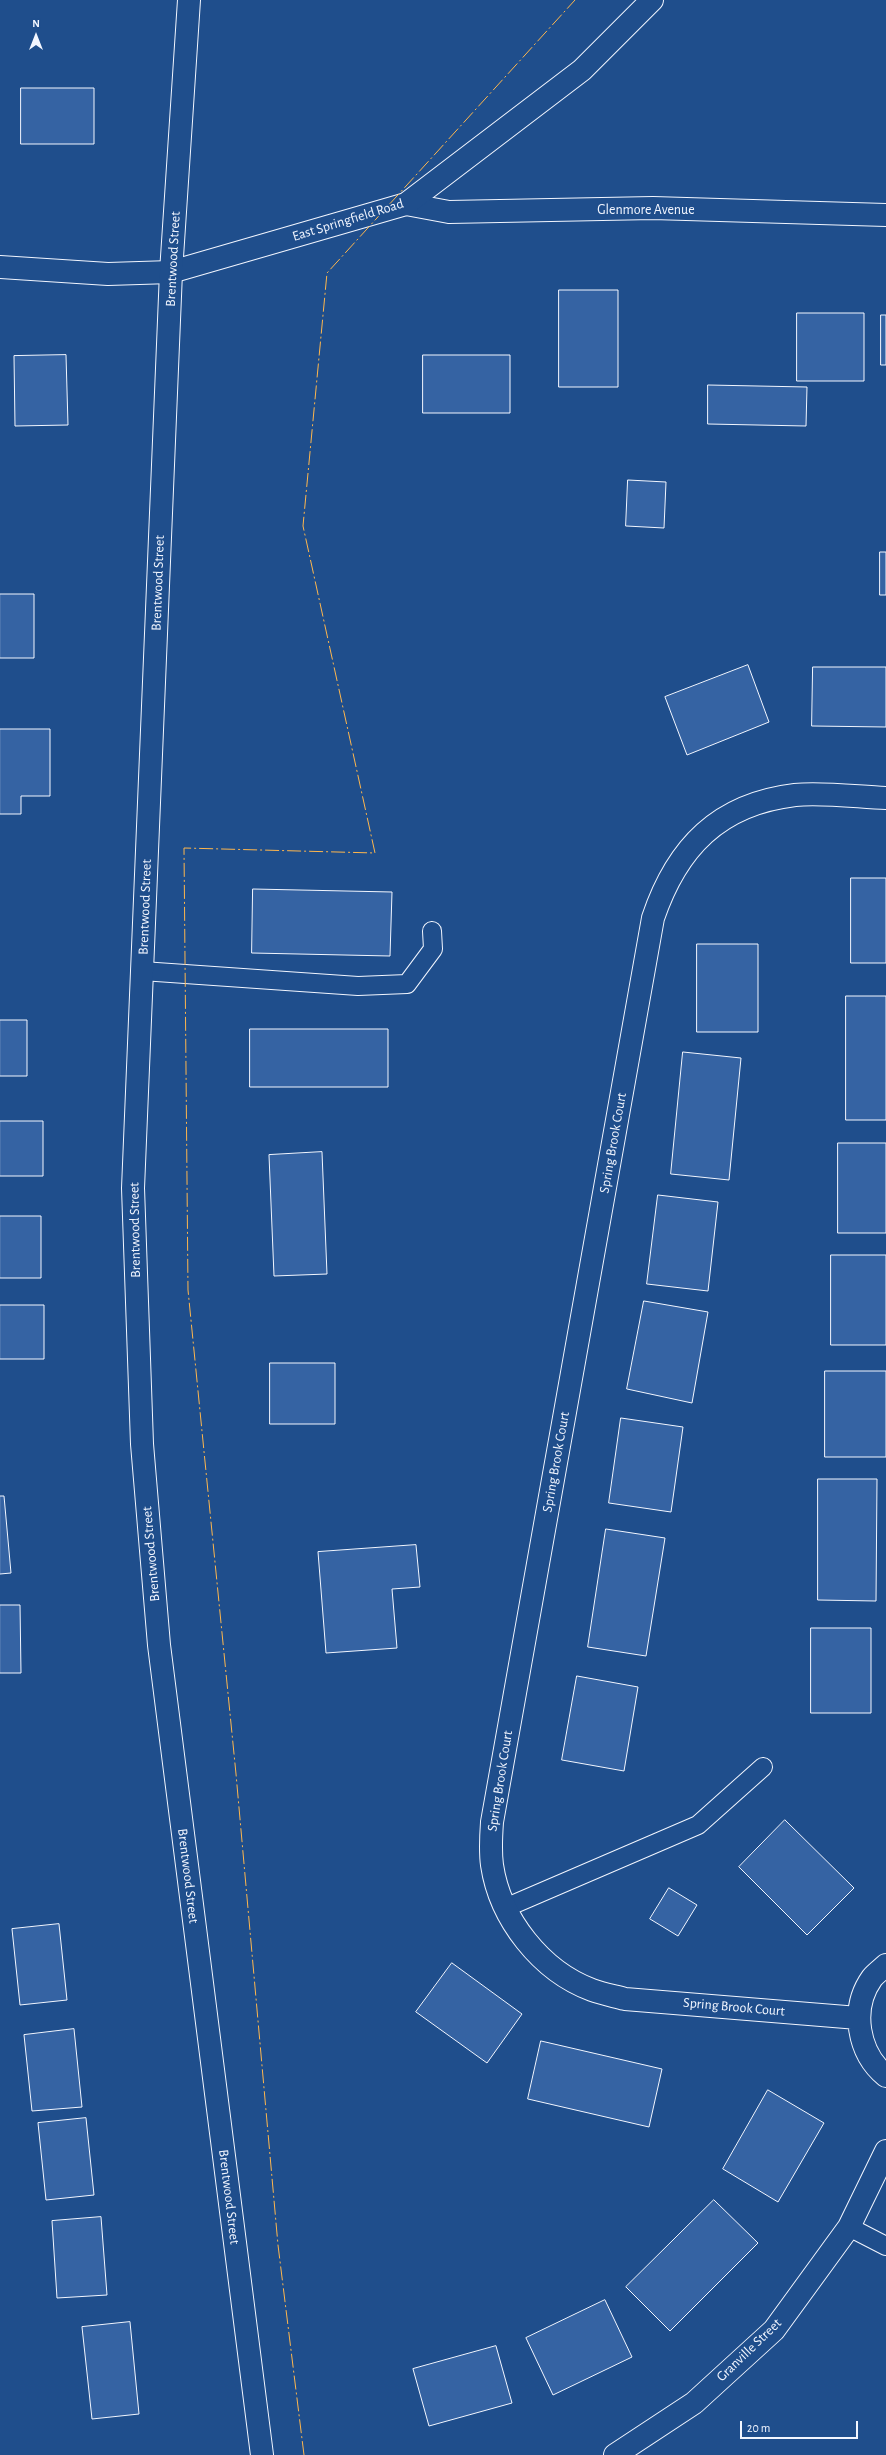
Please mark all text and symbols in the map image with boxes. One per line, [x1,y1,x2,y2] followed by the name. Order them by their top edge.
[16,16,56,56] north arrow
[32,18,40,29] text: N
[290,195,406,245] street label: East Springfield Road
[597,202,695,218] street label: Glenmore Avenue
[162,211,184,307] street label: Brentwood Street
[148,535,168,631] street label: Brentwood Street
[135,859,155,955] street label: Brentwood Street
[596,1091,630,1195] street label: Spring Brook Court
[126,1182,144,1278] street label: Brentwood Street
[539,1410,573,1514] street label: Spring Brook Court
[138,1506,164,1602] street label: Brentwood Street
[484,1729,516,1833] street label: Spring Brook Court
[174,1828,202,1924] street label: Brentwood Street
[682,1994,786,2020] street label: Spring Brook Court
[215,2149,243,2245] street label: Brentwood Street
[713,2315,785,2385] street label: Granville Street
[742,2413,860,2439] scale bar
[747,2422,770,2434] text: 20 m

